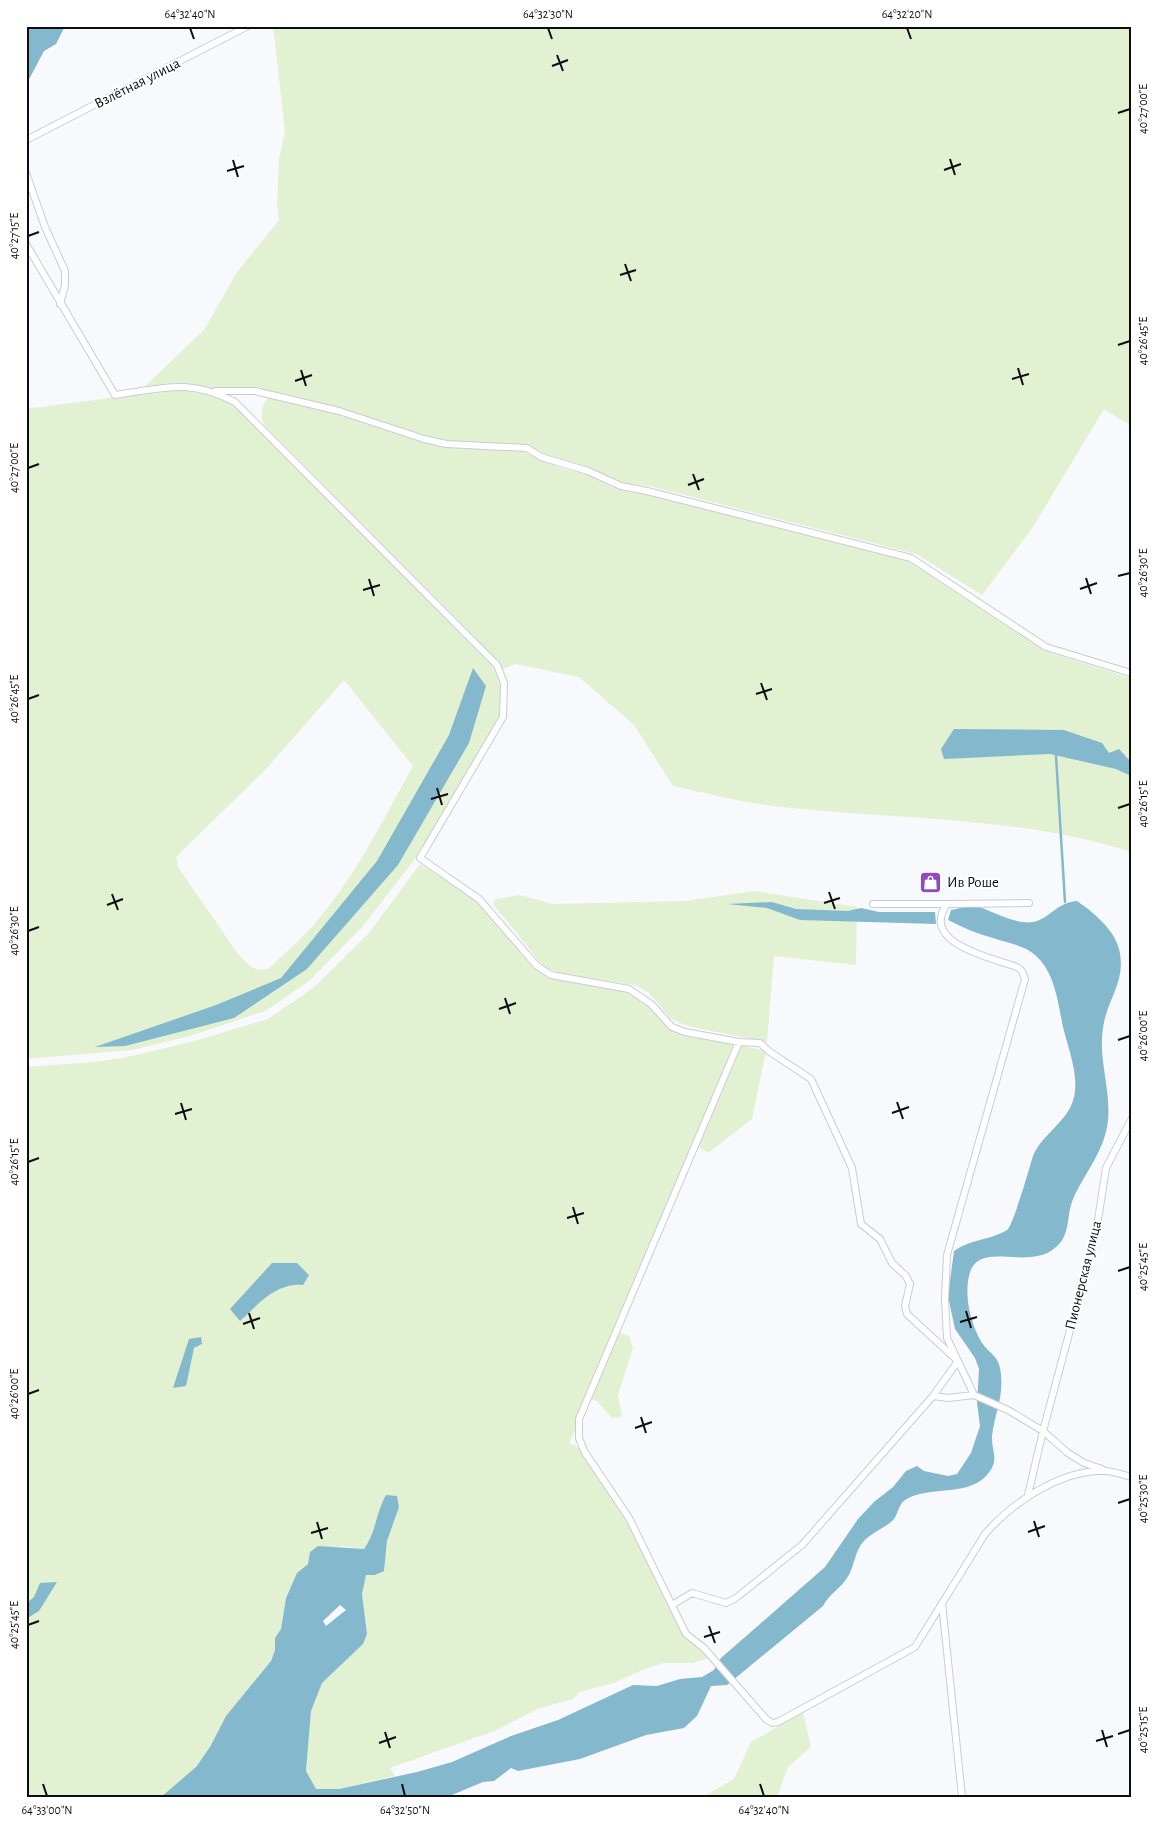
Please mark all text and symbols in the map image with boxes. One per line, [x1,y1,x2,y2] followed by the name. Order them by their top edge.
[165,8,216,20] text: 64°32'40"N
[523,8,573,20] text: 64°32'30"N
[882,8,932,20] text: 64°32'20"N
[92,55,182,111] street label: Взлётная улица
[1137,84,1149,134] text: 40°27'00"E
[8,213,20,259] text: 40°27'15"E
[1137,316,1149,365] text: 40°26'45"E
[8,443,20,493] text: 40°27'00"E
[1137,548,1149,598] text: 40°26'30"E
[8,674,20,723] text: 40°26'45"E
[1137,780,1149,828] text: 40°26'15"E
[919,870,943,894] shop icon: Ив Роше
[947,875,999,890] place label: Ив Роше
[8,906,20,956] text: 40°26'30"E
[1137,1011,1149,1061] text: 40°26'00"E
[8,1138,20,1186] text: 40°26'15"E
[1063,1219,1104,1331] street label: Пионерская улица
[1137,1243,1149,1291] text: 40°25'45"E
[8,1369,20,1419] text: 40°26'00"E
[1137,1475,1149,1523] text: 40°25'30"E
[8,1601,20,1649] text: 40°25'45"E
[1137,1707,1149,1753] text: 40°25'15"E
[21,1804,73,1816] text: 64°33'00"N
[380,1804,430,1816] text: 64°32'50"N
[739,1804,790,1816] text: 64°32'40"N

